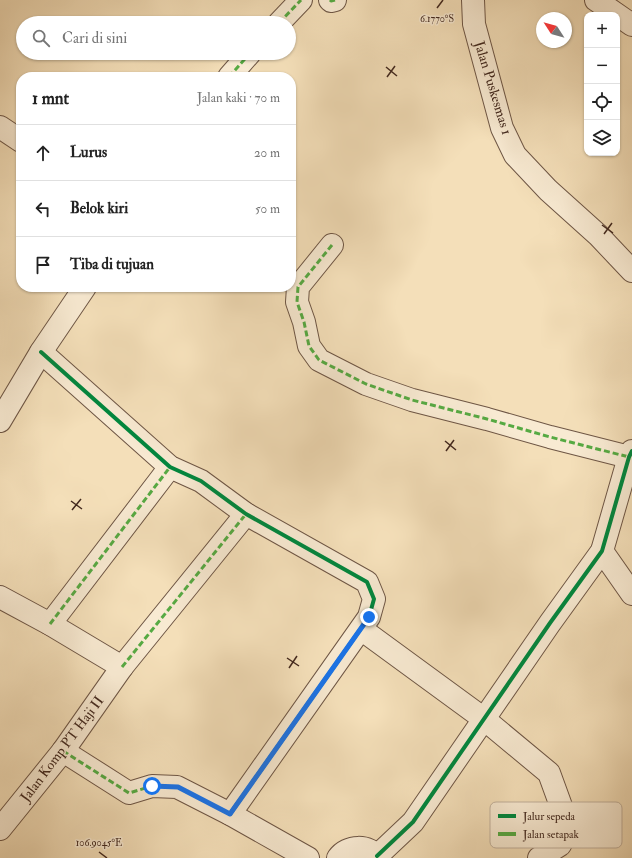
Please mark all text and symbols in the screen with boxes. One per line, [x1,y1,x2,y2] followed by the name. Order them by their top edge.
[536,12,572,48] north arrow
[584,12,620,156] map controls
[584,12,620,48] button: +
[420,13,454,25] text: 6.1770°S
[16,16,296,60] search box
[30,27,52,49] icon: search
[62,29,127,48] text: Cari di sini
[470,38,515,137] street label: Jalan Puskesmas 1
[584,48,620,84] button: −
[584,84,620,120] button: locate
[32,88,69,109] text: 1 mnt
[197,90,280,106] text: Jalan kaki · 70 m
[584,120,620,156] button: layers
[32,142,54,164] icon: ahead
[70,143,107,162] text: Lurus
[254,145,280,161] text: 20 m
[32,198,54,220] icon: left
[70,199,128,218] text: Belok kiri
[255,201,280,217] text: 50 m
[32,254,54,276] icon: arrive
[70,255,154,274] text: Tiba di tujuan
[360,608,378,626] route end
[16,692,108,807] street label: Jalan Komp PT Haji II
[143,777,161,795] route start
[490,802,622,848] legend
[522,810,576,824] text: Jalur sepeda
[522,828,580,842] text: Jalan setapak
[76,837,122,849] text: 106.9045°E

